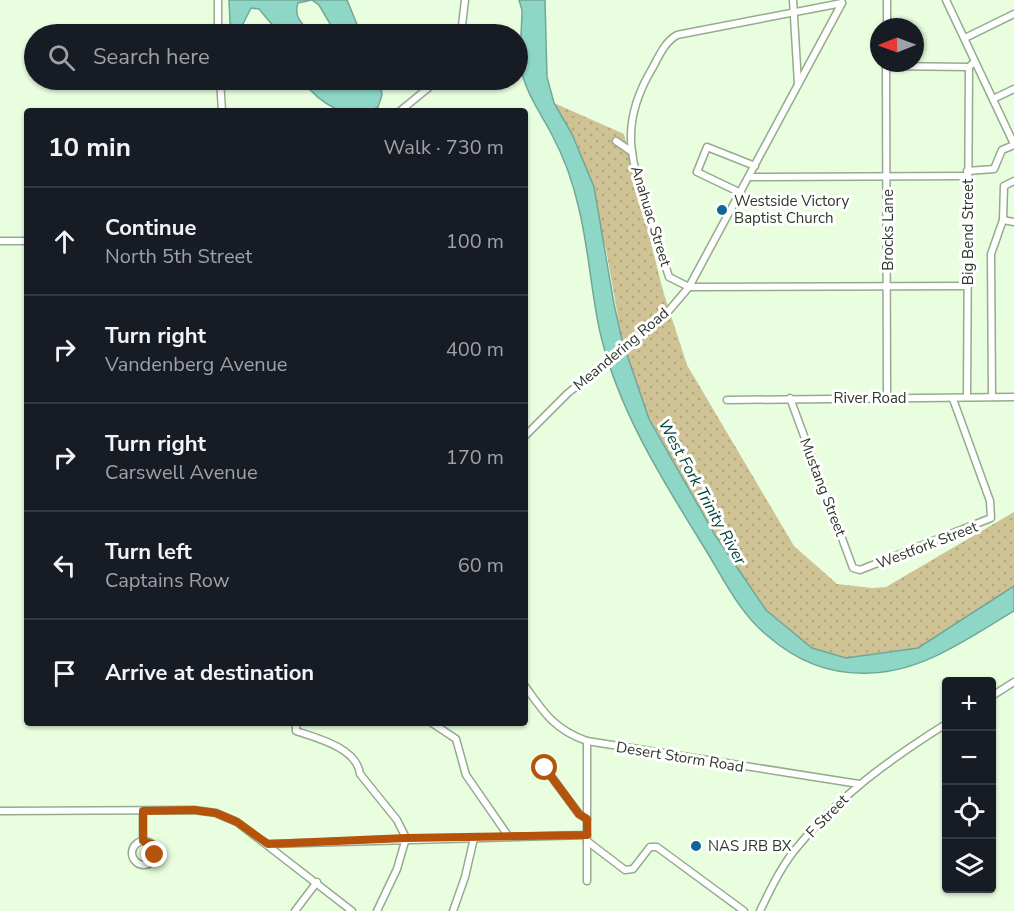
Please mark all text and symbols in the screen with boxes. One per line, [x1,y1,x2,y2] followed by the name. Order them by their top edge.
[870,18,924,72] north arrow
[24,24,528,90] search box
[45,41,78,74] icon: search
[93,42,210,72] text: Search here
[48,130,131,165] text: 10 min
[384,134,504,161] text: Walk · 730 m
[626,163,676,269] street label: Anahuac Street
[958,178,978,285] street label: Big Bend Street
[878,189,898,271] street label: Brocks Lane
[734,191,849,228] place label: Westside Victory Baptist Church
[715,203,729,217] marker: Westside Victory Baptist Church
[105,213,196,243] text: Continue
[48,225,81,258] icon: ahead
[446,228,504,255] text: 100 m
[105,243,252,270] text: North 5th Street
[569,303,673,395] street label: Meandering Road
[105,321,206,351] text: Turn right
[48,333,81,366] icon: right
[446,336,504,363] text: 400 m
[105,351,288,378] text: Vandenberg Avenue
[833,388,907,408] street label: River Road
[653,415,752,570] water label: West Fork Trinity River
[105,429,206,459] text: Turn right
[795,435,851,540] street label: Mustang Street
[48,441,81,474] icon: right
[446,444,504,471] text: 170 m
[105,459,258,486] text: Carswell Avenue
[874,516,981,573] street label: Westfork Street
[105,537,192,567] text: Turn left
[48,549,81,582] icon: left
[458,552,504,579] text: 60 m
[105,567,230,594] text: Captains Row
[48,657,81,690] icon: arrive
[105,658,314,688] text: Arrive at destination
[942,677,996,893] map controls
[942,677,996,731] button: +
[942,731,996,785] button: −
[615,737,745,777] street label: Desert Storm Road
[531,754,557,780] route start
[942,785,996,839] button: locate
[801,789,853,842] street label: F Street
[708,836,792,856] place label: NAS JRB BX
[689,839,703,853] marker: NAS JRB BX
[942,839,996,893] button: layers
[141,841,167,867] route end

